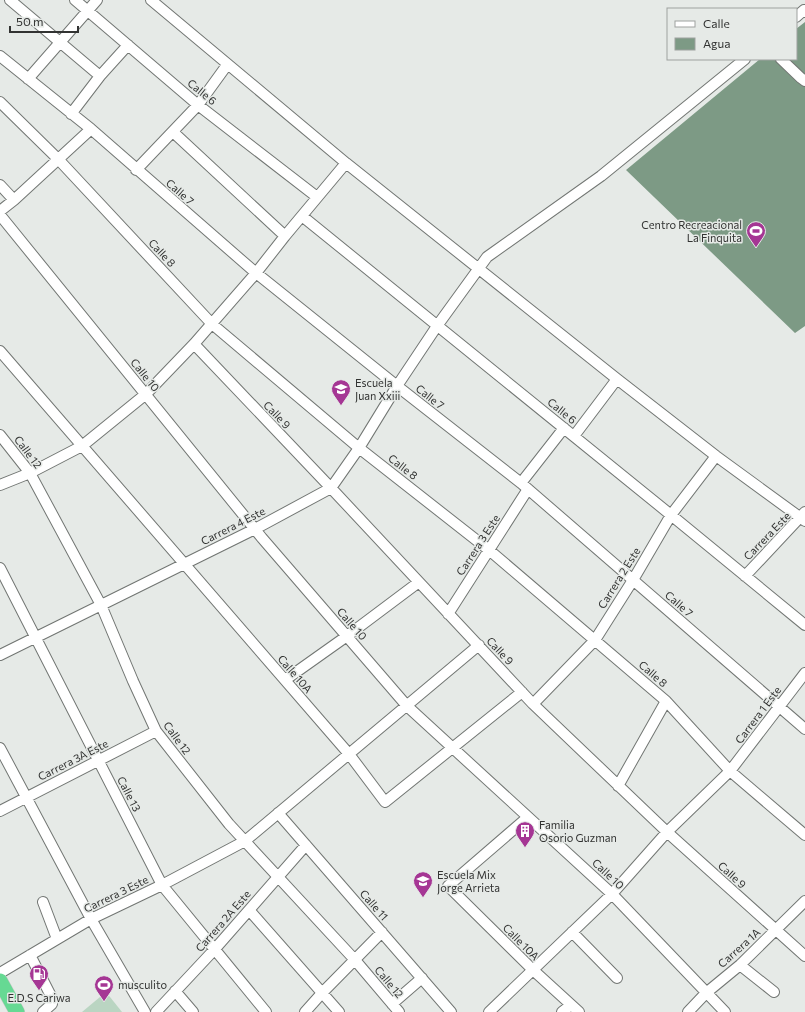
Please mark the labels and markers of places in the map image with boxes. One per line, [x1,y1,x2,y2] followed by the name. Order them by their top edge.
[641,218,742,244] place label: Centro Recreacional La Finquita
[745,220,767,248] sports icon: Centro Recreacional La Finquita
[355,376,400,403] place label: Escuela Juan Xxiii
[330,378,352,406] school or university icon: Escuela Juan Xxiii
[539,818,617,844] place label: Familia Osorio Guzman
[514,820,536,848] building icon: Familia Osorio Guzman
[437,868,500,895] place label: Escuela Mix Jorge Arrieta
[412,870,434,898] school or university icon: Escuela Mix Jorge Arrieta
[28,963,50,991] fuel station icon: E.D.S Cariwa
[93,974,115,1002] sports icon: musculito
[118,978,167,991] place label: musculito
[7,991,71,1004] place label: E.D.S Cariwa

